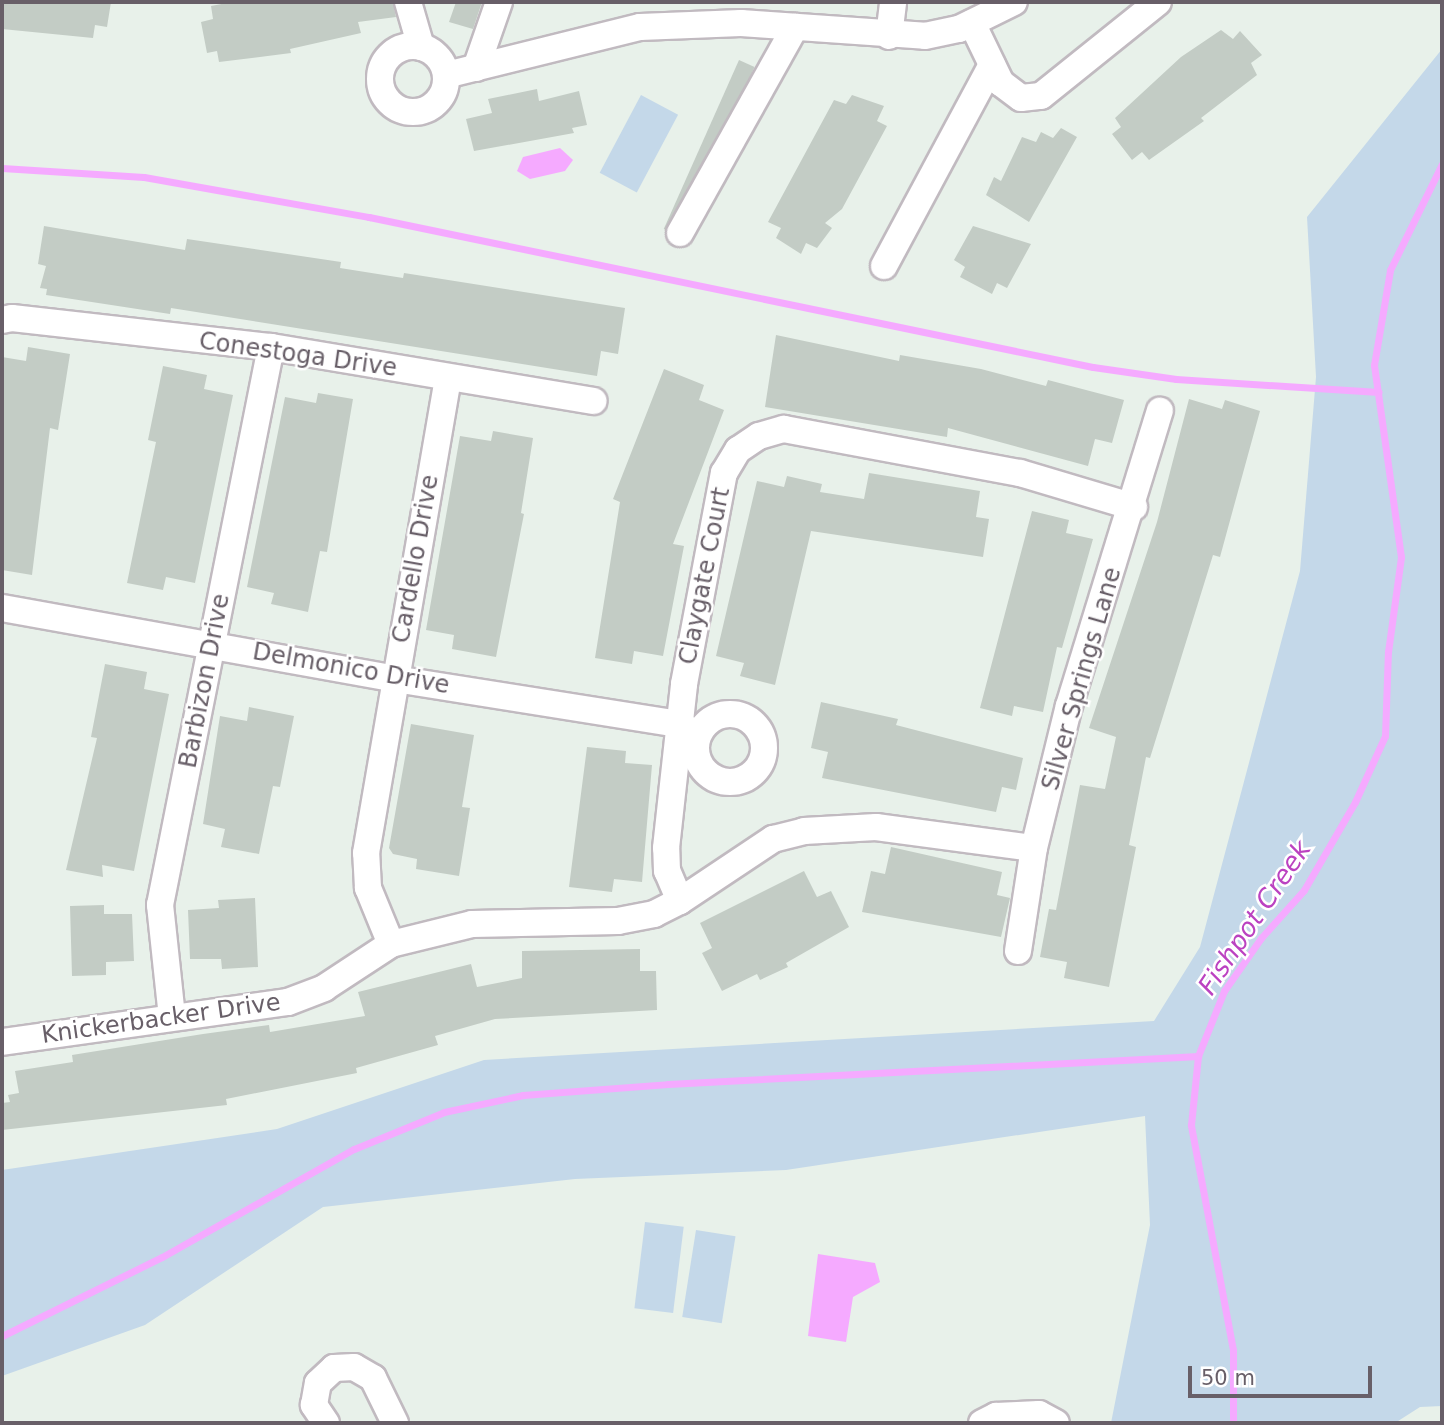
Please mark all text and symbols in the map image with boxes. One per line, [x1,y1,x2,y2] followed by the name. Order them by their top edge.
[197,327,399,383] street label: Conestoga Drive
[387,473,445,645] street label: Cardello Drive
[674,485,736,667] street label: Claygate Court
[1036,564,1128,794] street label: Silver Springs Lane
[174,591,236,771] street label: Barbizon Drive
[250,638,452,700] street label: Delmonico Drive
[1192,835,1318,1001] water label: Fishpot Creek
[40,988,282,1050] street label: Knickerbacker Drive
[1192,1352,1376,1396] scale bar
[1201,1366,1255,1390] text: 50 m

